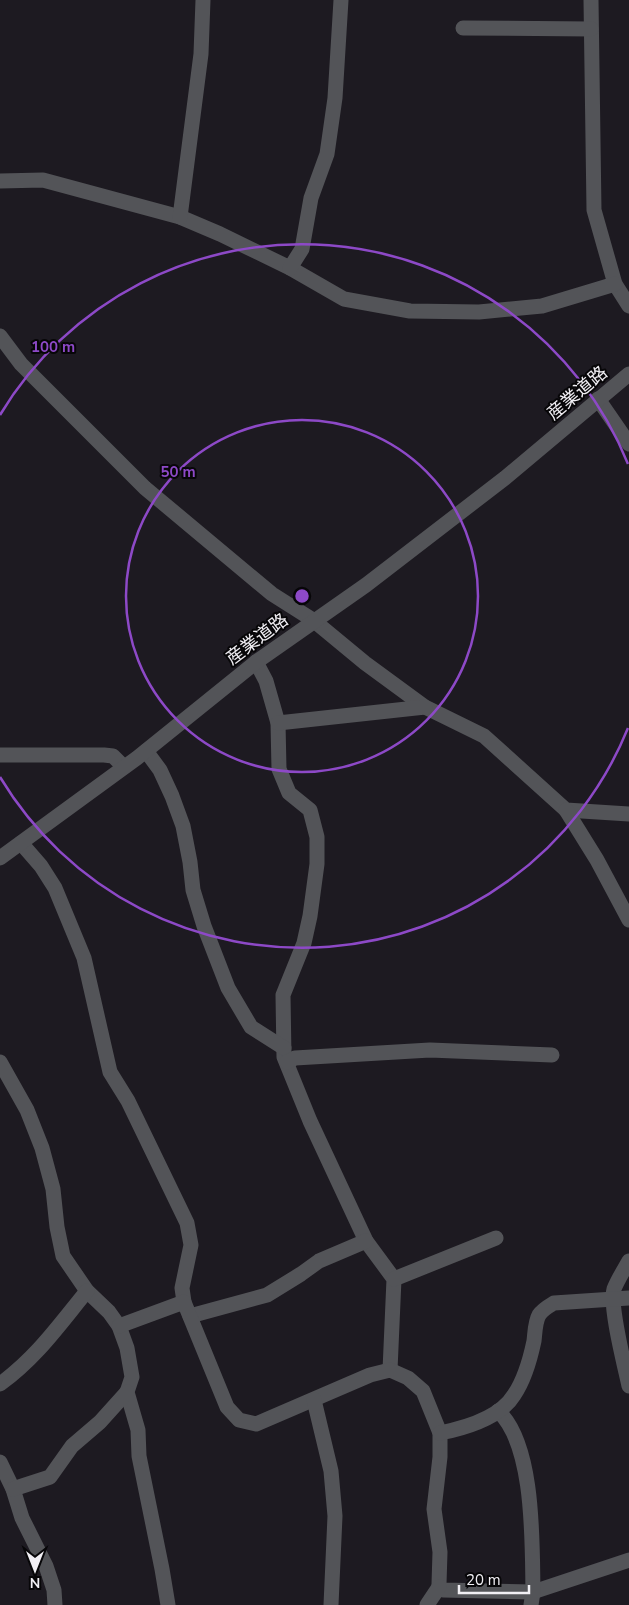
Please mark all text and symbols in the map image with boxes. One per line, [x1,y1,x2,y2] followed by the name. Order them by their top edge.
[31,337,75,357] text: 100 m
[542,361,612,425] street label: 産業道路
[160,462,196,482] text: 50 m
[293,587,311,605] centre of rings
[221,608,293,670] street label: 産業道路
[10,1545,60,1595] north arrow
[459,1562,529,1594] scale bar
[466,1570,501,1590] text: 20 m
[30,1573,40,1592] text: N

